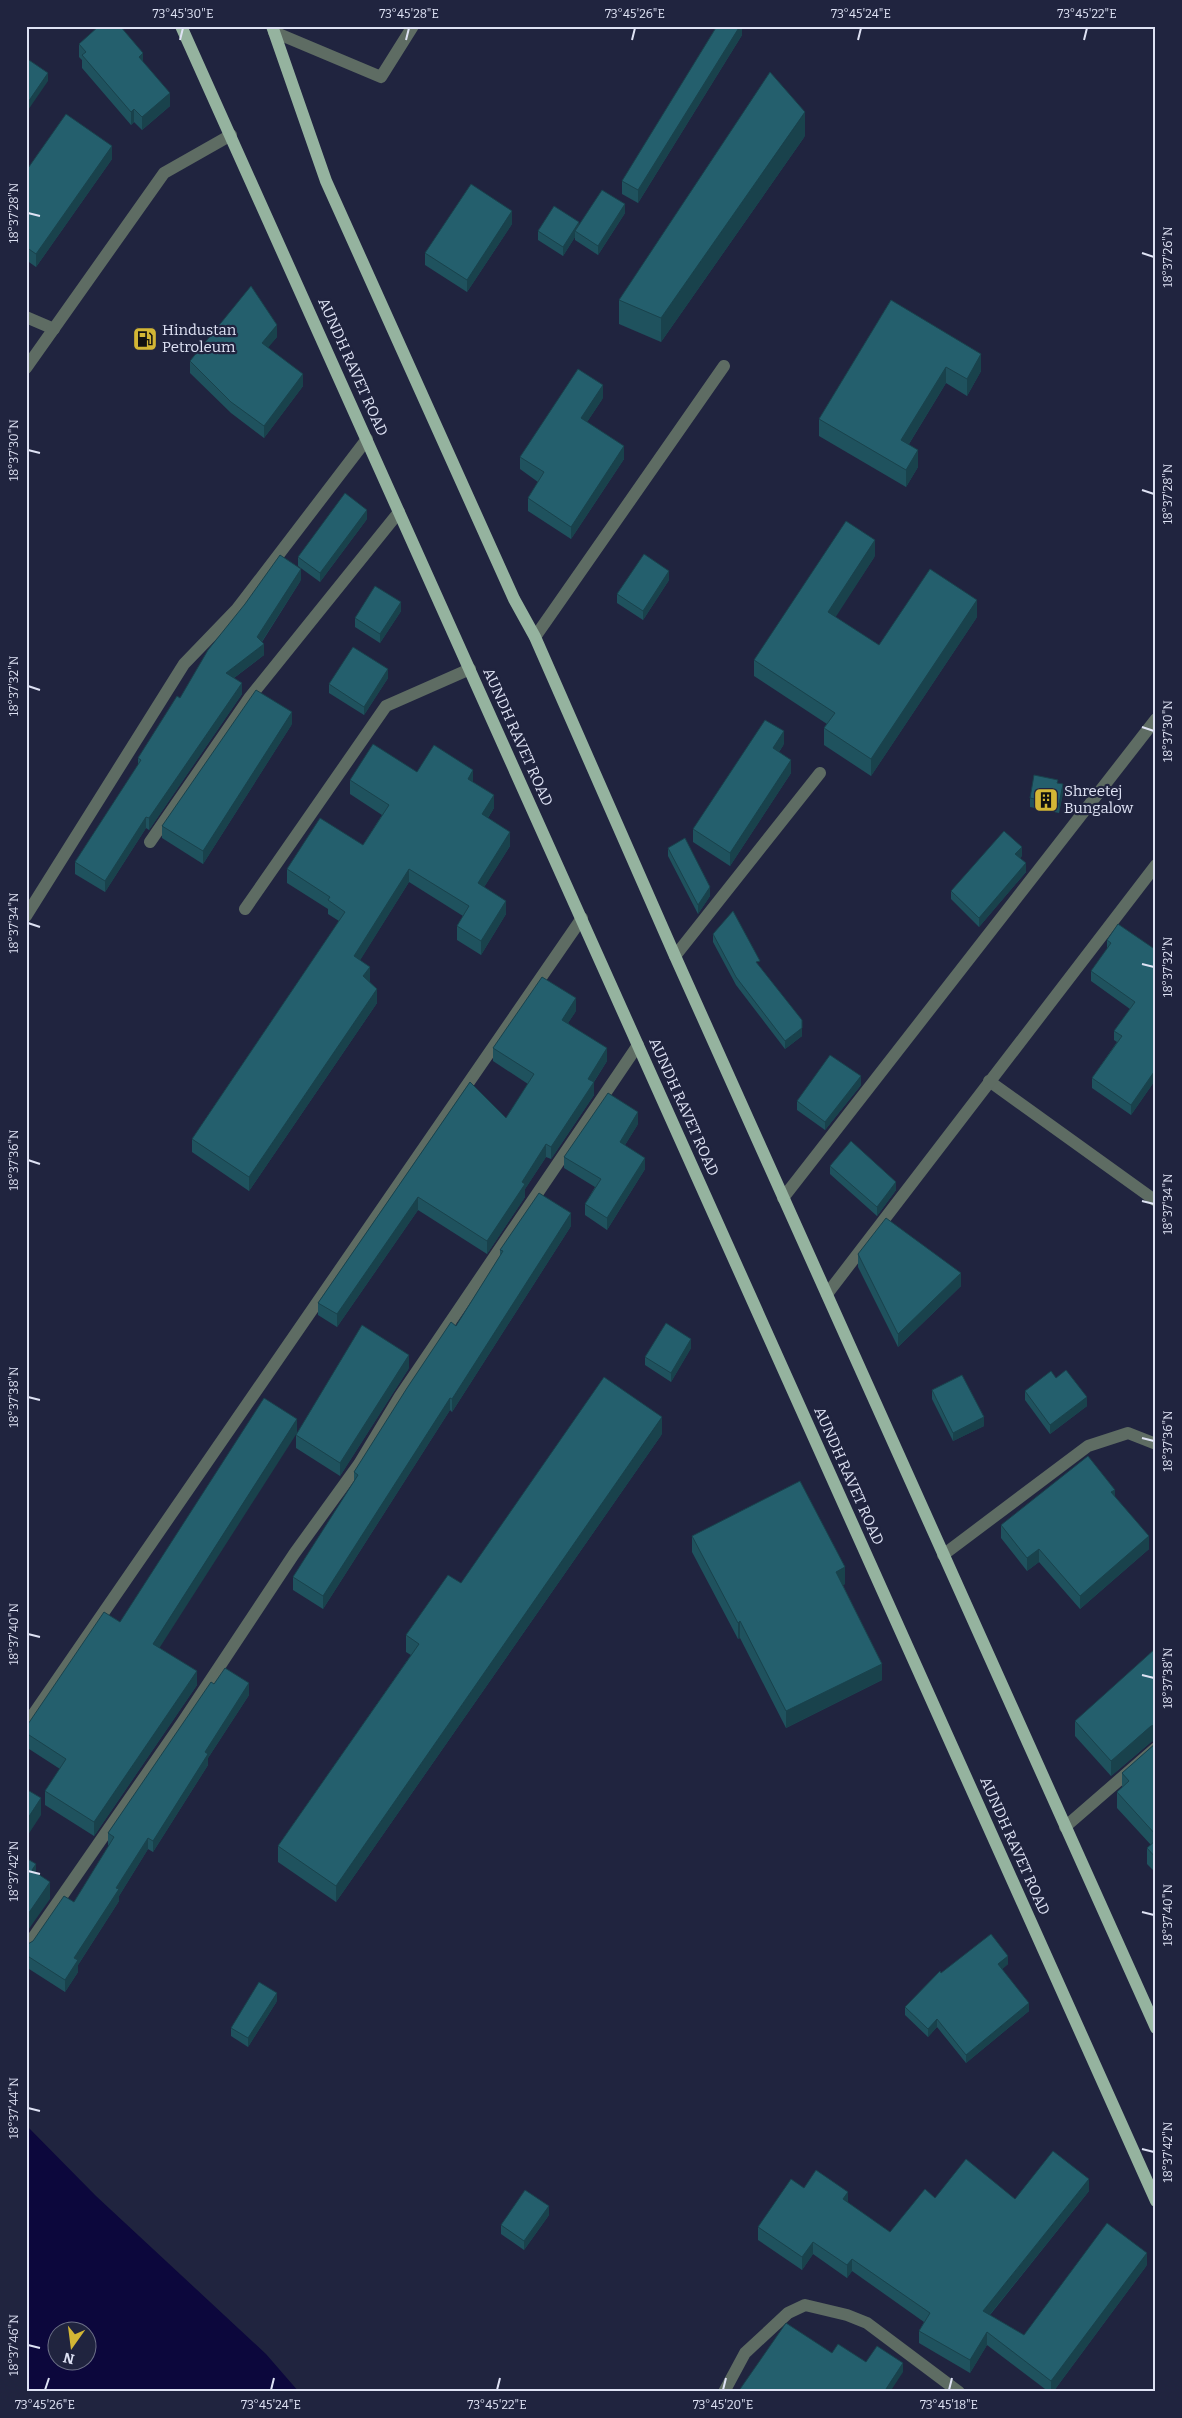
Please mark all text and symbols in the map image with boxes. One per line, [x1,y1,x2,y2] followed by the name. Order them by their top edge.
[153,7,213,21] text: 73°45'30"E
[379,7,439,21] text: 73°45'28"E
[605,7,665,21] text: 73°45'26"E
[831,7,891,21] text: 73°45'24"E
[1057,7,1117,21] text: 73°45'22"E
[7,182,21,243] text: 18°37'28"N
[1161,226,1175,287] text: 18°37'26"N
[314,295,392,439] street label: AUNDH RAVET ROAD
[162,321,237,356] place label: Hindustan Petroleum
[132,326,158,352] fuel station icon: Hindustan Petroleum
[7,419,21,481] text: 18°37'30"N
[1161,463,1175,524] text: 18°37'28"N
[7,655,21,716] text: 18°37'32"N
[479,665,557,809] street label: AUNDH RAVET ROAD
[1161,700,1175,762] text: 18°37'30"N
[1064,782,1134,817] place label: Shreetej Bungalow
[1033,787,1059,813] building icon: Shreetej Bungalow
[7,892,21,954] text: 18°37'34"N
[1161,936,1175,997] text: 18°37'32"N
[645,1035,723,1179] street label: AUNDH RAVET ROAD
[7,1129,21,1191] text: 18°37'36"N
[1161,1173,1175,1235] text: 18°37'34"N
[7,1366,21,1428] text: 18°37'38"N
[810,1404,888,1548] street label: AUNDH RAVET ROAD
[1161,1410,1175,1472] text: 18°37'36"N
[7,1603,21,1665] text: 18°37'40"N
[1161,1647,1175,1709] text: 18°37'38"N
[976,1774,1054,1918] street label: AUNDH RAVET ROAD
[7,1840,21,1901] text: 18°37'42"N
[1161,1884,1175,1946] text: 18°37'40"N
[7,2077,21,2139] text: 18°37'44"N
[1161,2121,1175,2182] text: 18°37'42"N
[7,2314,21,2376] text: 18°37'46"N
[48,2320,98,2370] north arrow
[61,2349,76,2368] text: N
[15,2398,75,2412] text: 73°45'26"E
[241,2398,301,2412] text: 73°45'24"E
[467,2398,527,2412] text: 73°45'22"E
[693,2398,753,2412] text: 73°45'20"E
[920,2398,978,2412] text: 73°45'18"E

